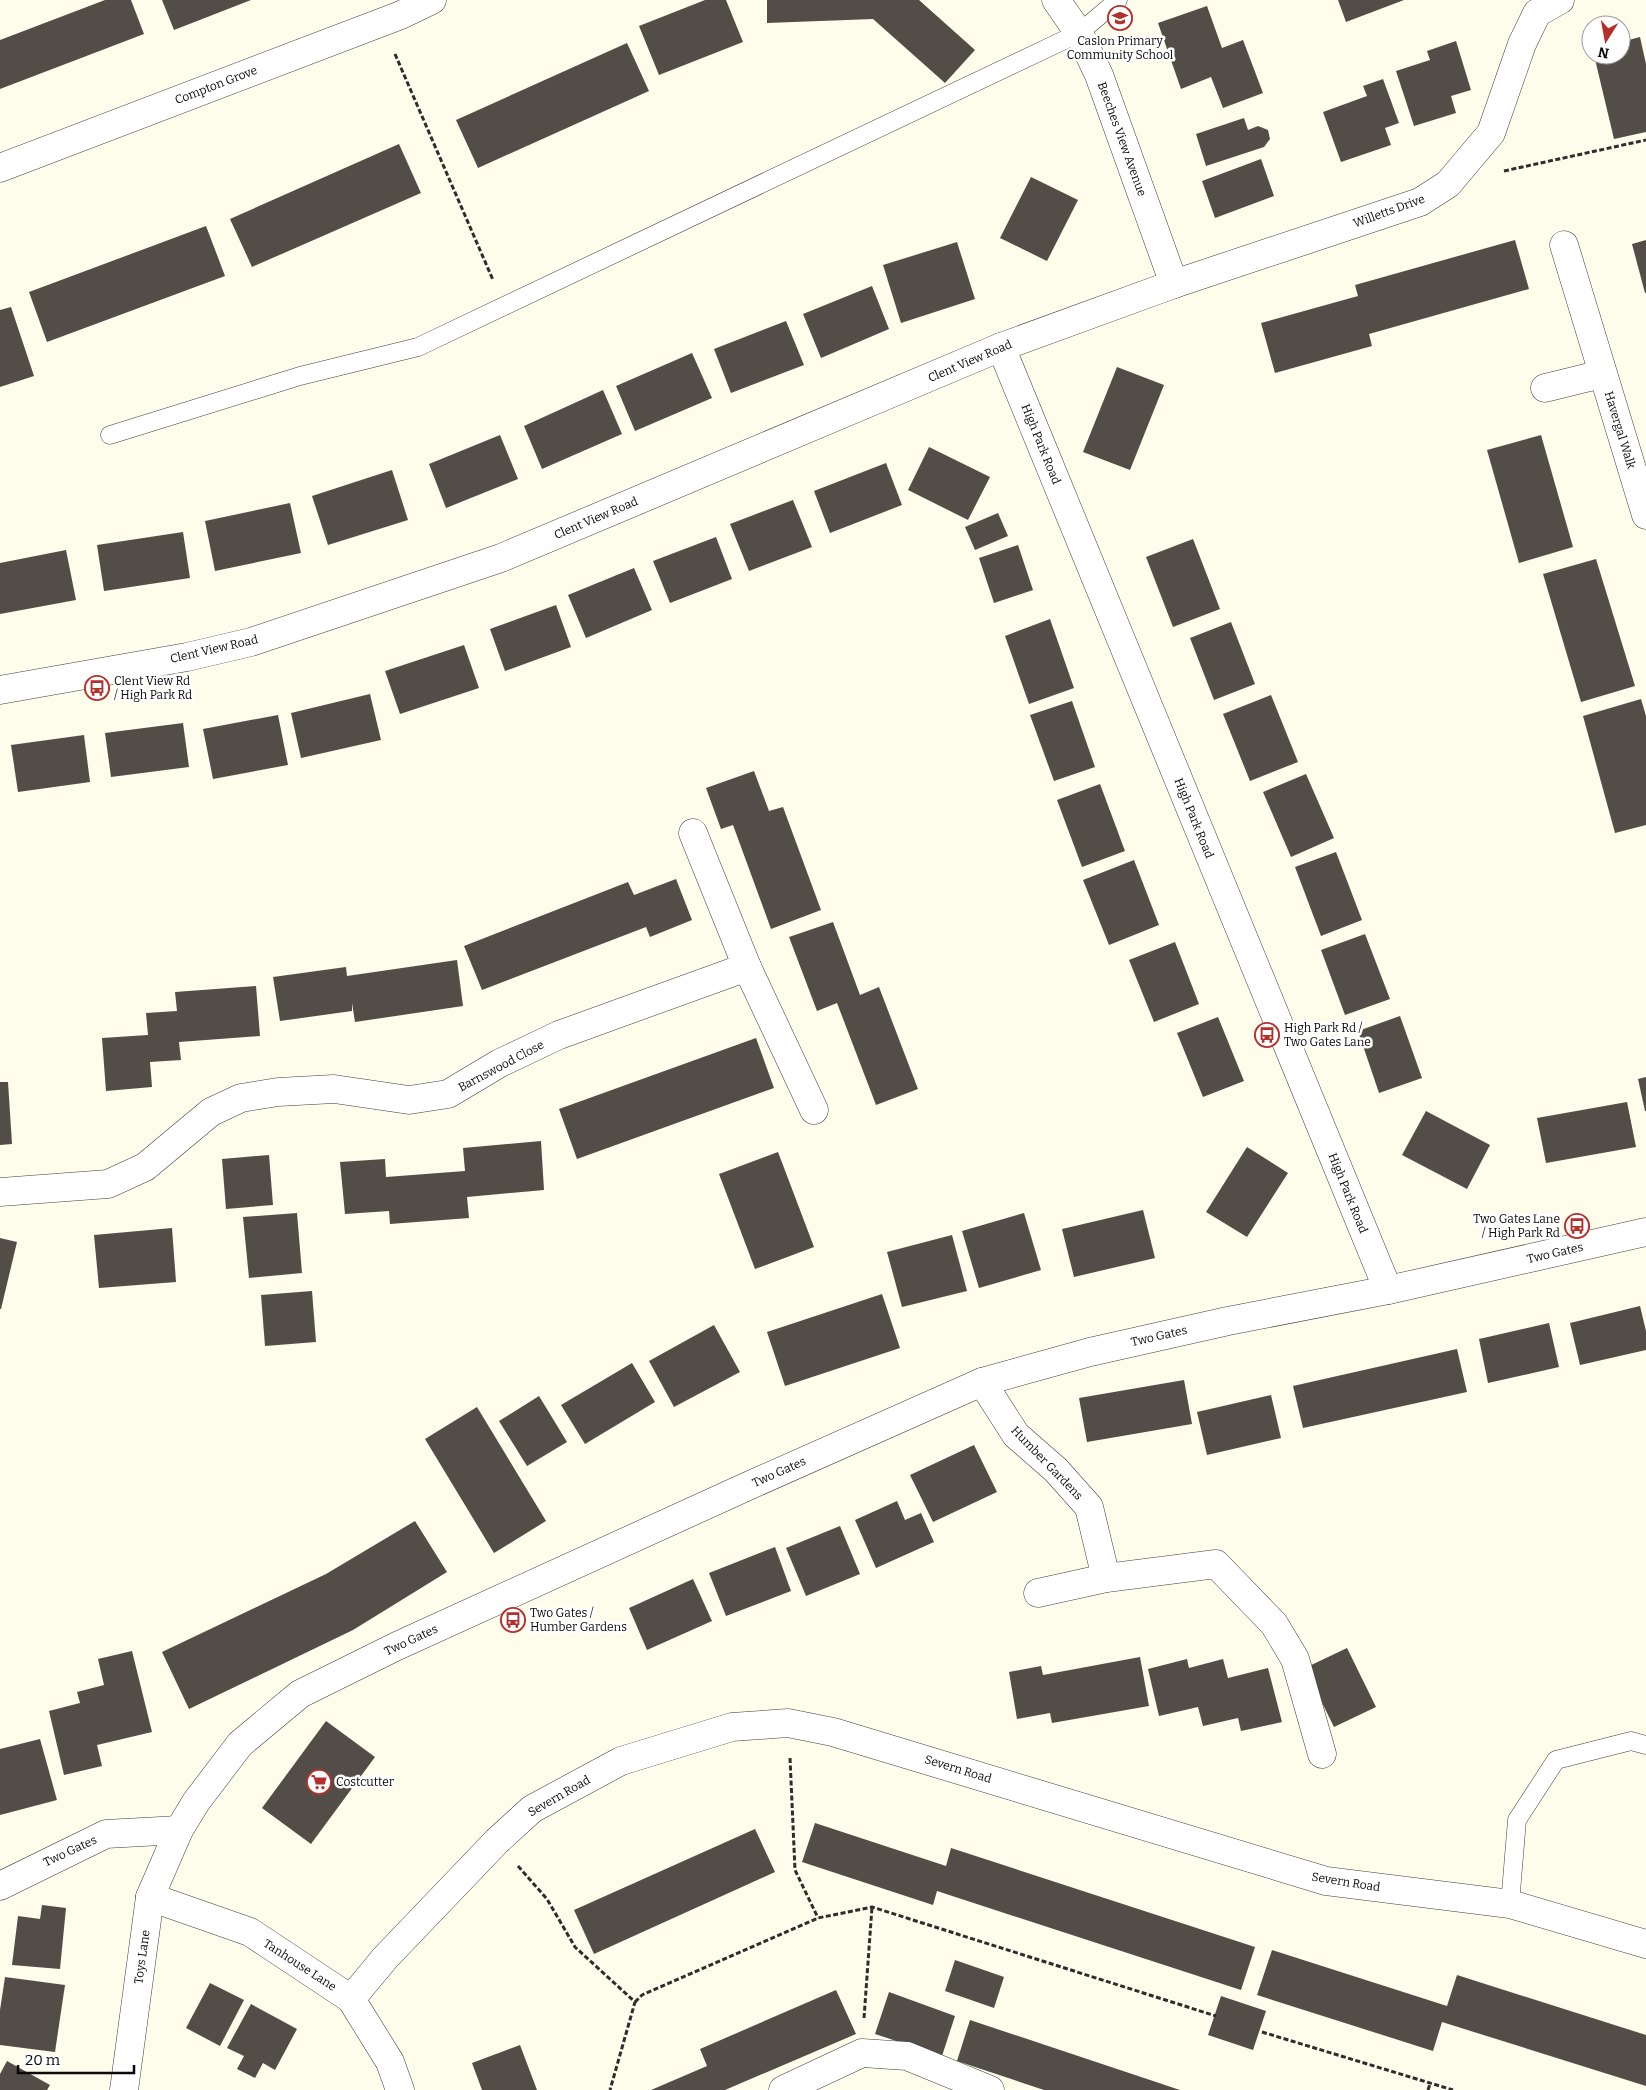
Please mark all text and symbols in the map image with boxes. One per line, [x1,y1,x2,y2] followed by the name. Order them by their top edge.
[1107,5,1133,31] school or university icon: Caslon Primary Community School
[1581,15,1631,65] north arrow
[1067,34,1174,62] place label: Caslon Primary Community School
[1597,43,1611,62] text: N
[173,63,259,107] street label: Compton Grove
[1095,80,1149,198] street label: Beeches View Avenue
[1351,192,1427,230] street label: Willetts Drive
[926,337,1014,385] street label: Clent View Road
[1602,389,1639,471] street label: Havergal Walk
[1019,402,1063,486] street label: High Park Road
[552,494,640,542] street label: Clent View Road
[169,632,259,666] street label: Clent View Road
[114,674,192,702] place label: Clent View Rd / High Park Rd
[84,675,110,701] bus stop icon: Clent View Rd / High Park Rd
[1172,776,1216,860] street label: High Park Road
[1284,1021,1371,1049] place label: High Park Rd / Two Gates Lane
[1254,1022,1280,1048] bus stop icon: High Park Rd / Two Gates Lane
[456,1038,546,1094] street label: Barnswood Close
[1326,1151,1370,1235] street label: High Park Road
[1473,1212,1560,1240] place label: Two Gates Lane / High Park Rd
[1564,1213,1590,1239] bus stop icon: Two Gates Lane / High Park Rd
[1526,1240,1585,1266] street label: Two Gates
[1130,1323,1189,1349] street label: Two Gates
[1008,1423,1086,1503] street label: Humber Gardens
[750,1454,808,1490] street label: Two Gates
[530,1606,627,1634] place label: Two Gates / Humber Gardens
[500,1607,526,1633] bus stop icon: Two Gates / Humber Gardens
[382,1621,440,1658] street label: Two Gates
[923,1752,993,1786] street label: Severn Road
[306,1769,332,1795] supermarket icon: Costcutter
[525,1773,593,1819] street label: Severn Road
[336,1775,395,1789] place label: Costcutter
[41,1832,99,1869] street label: Two Gates
[1311,1870,1381,1894] street label: Severn Road
[131,1929,153,1985] street label: Toys Lane
[261,1936,339,1994] street label: Tanhouse Lane
[18,2042,134,2074] scale bar
[25,2051,61,2069] text: 20 m

